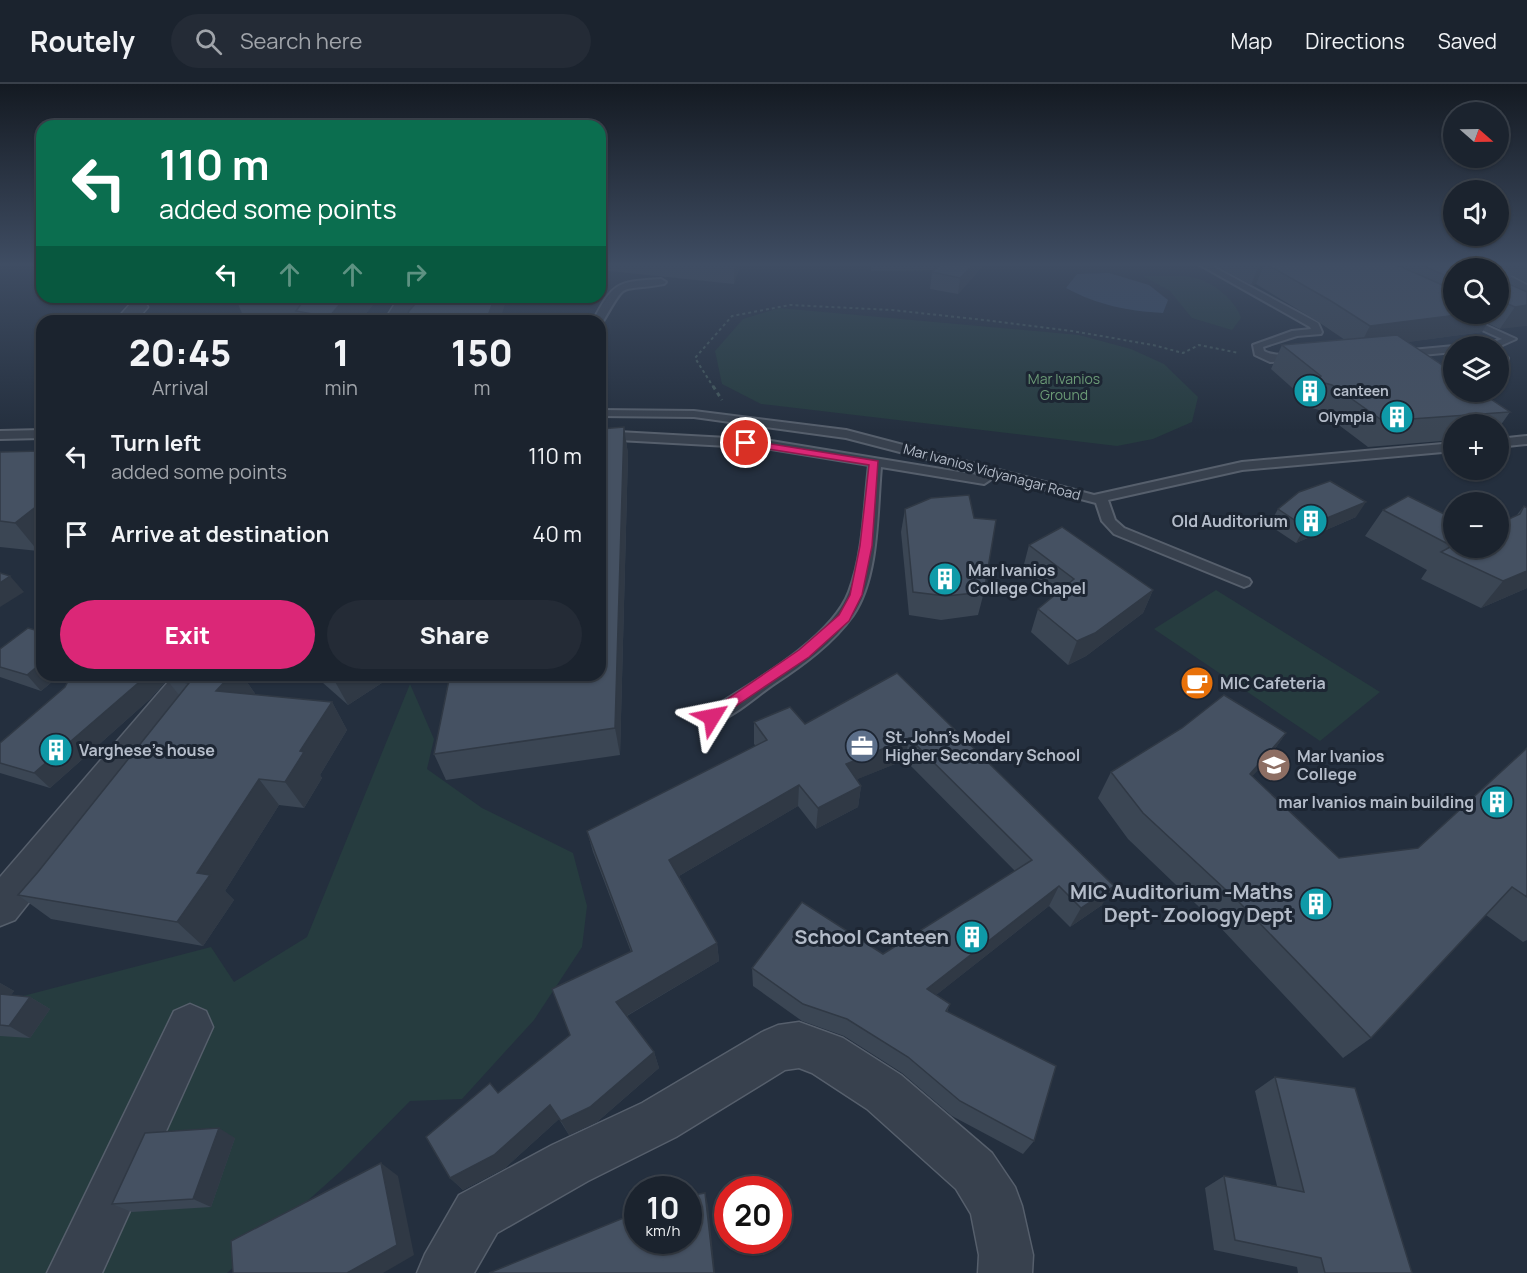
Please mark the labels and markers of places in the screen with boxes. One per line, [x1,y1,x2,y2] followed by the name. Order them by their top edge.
[1292,373,1328,409] building icon: canteen
[1333,381,1389,400] place label: canteen
[1379,399,1415,435] building icon: Olympia
[1319,407,1374,426] place label: Olympia
[720,417,771,468] pin
[1293,503,1329,539] building icon: Old Auditorium
[1172,510,1288,532] place label: Old Auditorium
[968,559,1086,599] place label: Mar Ivanios College Chapel
[927,561,963,597] building icon: Mar Ivanios College Chapel
[1179,665,1215,701] cafe icon: MIC Cafeteria
[1220,672,1326,694] place label: MIC Cafeteria
[885,726,1080,766] place label: St. John's Model Higher Secondary School
[844,728,880,764] office icon: St. John's Model Higher Secondary School
[38,732,74,768] building icon: Varghese's house
[79,739,215,761] place label: Varghese's house
[1297,745,1385,785] place label: Mar Ivanios College
[1256,747,1292,783] school or university icon: Mar Ivanios College
[1479,784,1515,820] building icon: mar Ivanios main building
[1278,791,1474,813] place label: mar Ivanios main building
[1070,878,1293,928] place label: MIC Auditorium -Maths Dept- Zoology Dept
[1298,886,1334,922] building icon: MIC Auditorium -Maths Dept- Zoology Dept
[954,919,990,955] building icon: School Canteen
[794,923,949,950] place label: School Canteen

